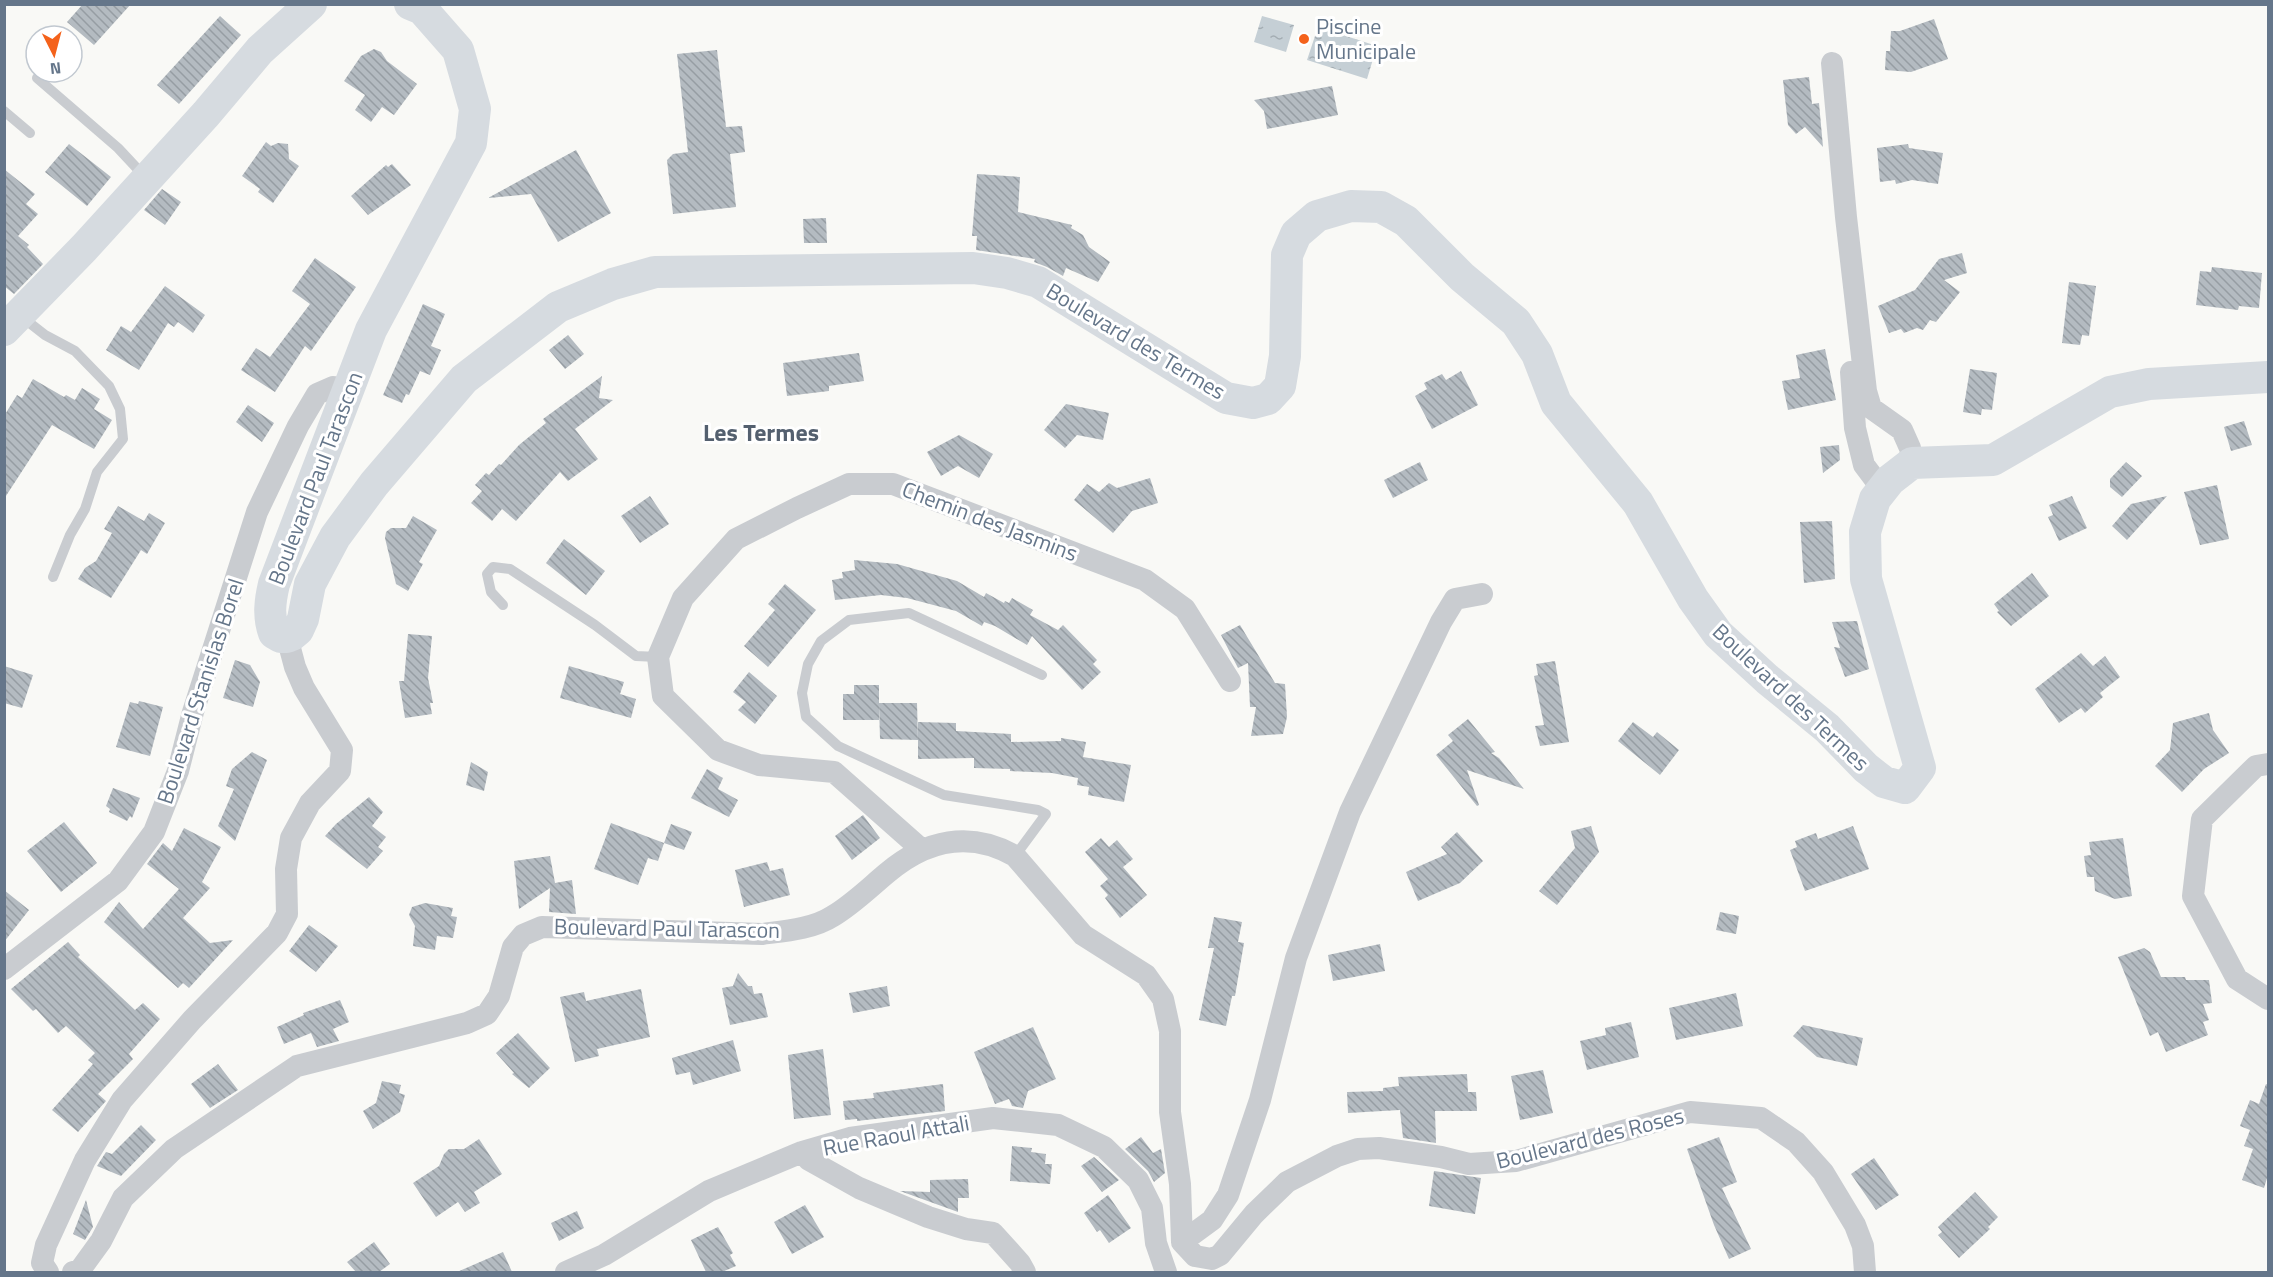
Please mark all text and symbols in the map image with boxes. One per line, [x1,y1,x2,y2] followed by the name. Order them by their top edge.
[1316,9,1416,68] place label: Piscine Municipale
[24,24,84,84] north arrow
[1297,32,1311,46] marker: Piscine Municipale
[49,56,62,81] text: N
[1040,274,1232,408] street label: Boulevard des Termes
[259,366,371,590] street label: Boulevard Paul Tarascon
[703,414,819,450] district label: Les Termes
[897,472,1083,570] street label: Chemin des Jasmins
[147,574,253,808] street label: Boulevard Stanislas Borel
[1705,615,1877,779] street label: Boulevard des Termes
[554,909,780,947] street label: Boulevard Paul Tarascon
[1493,1098,1687,1178] street label: Boulevard des Roses
[820,1105,972,1165] street label: Rue Raoul Attali

